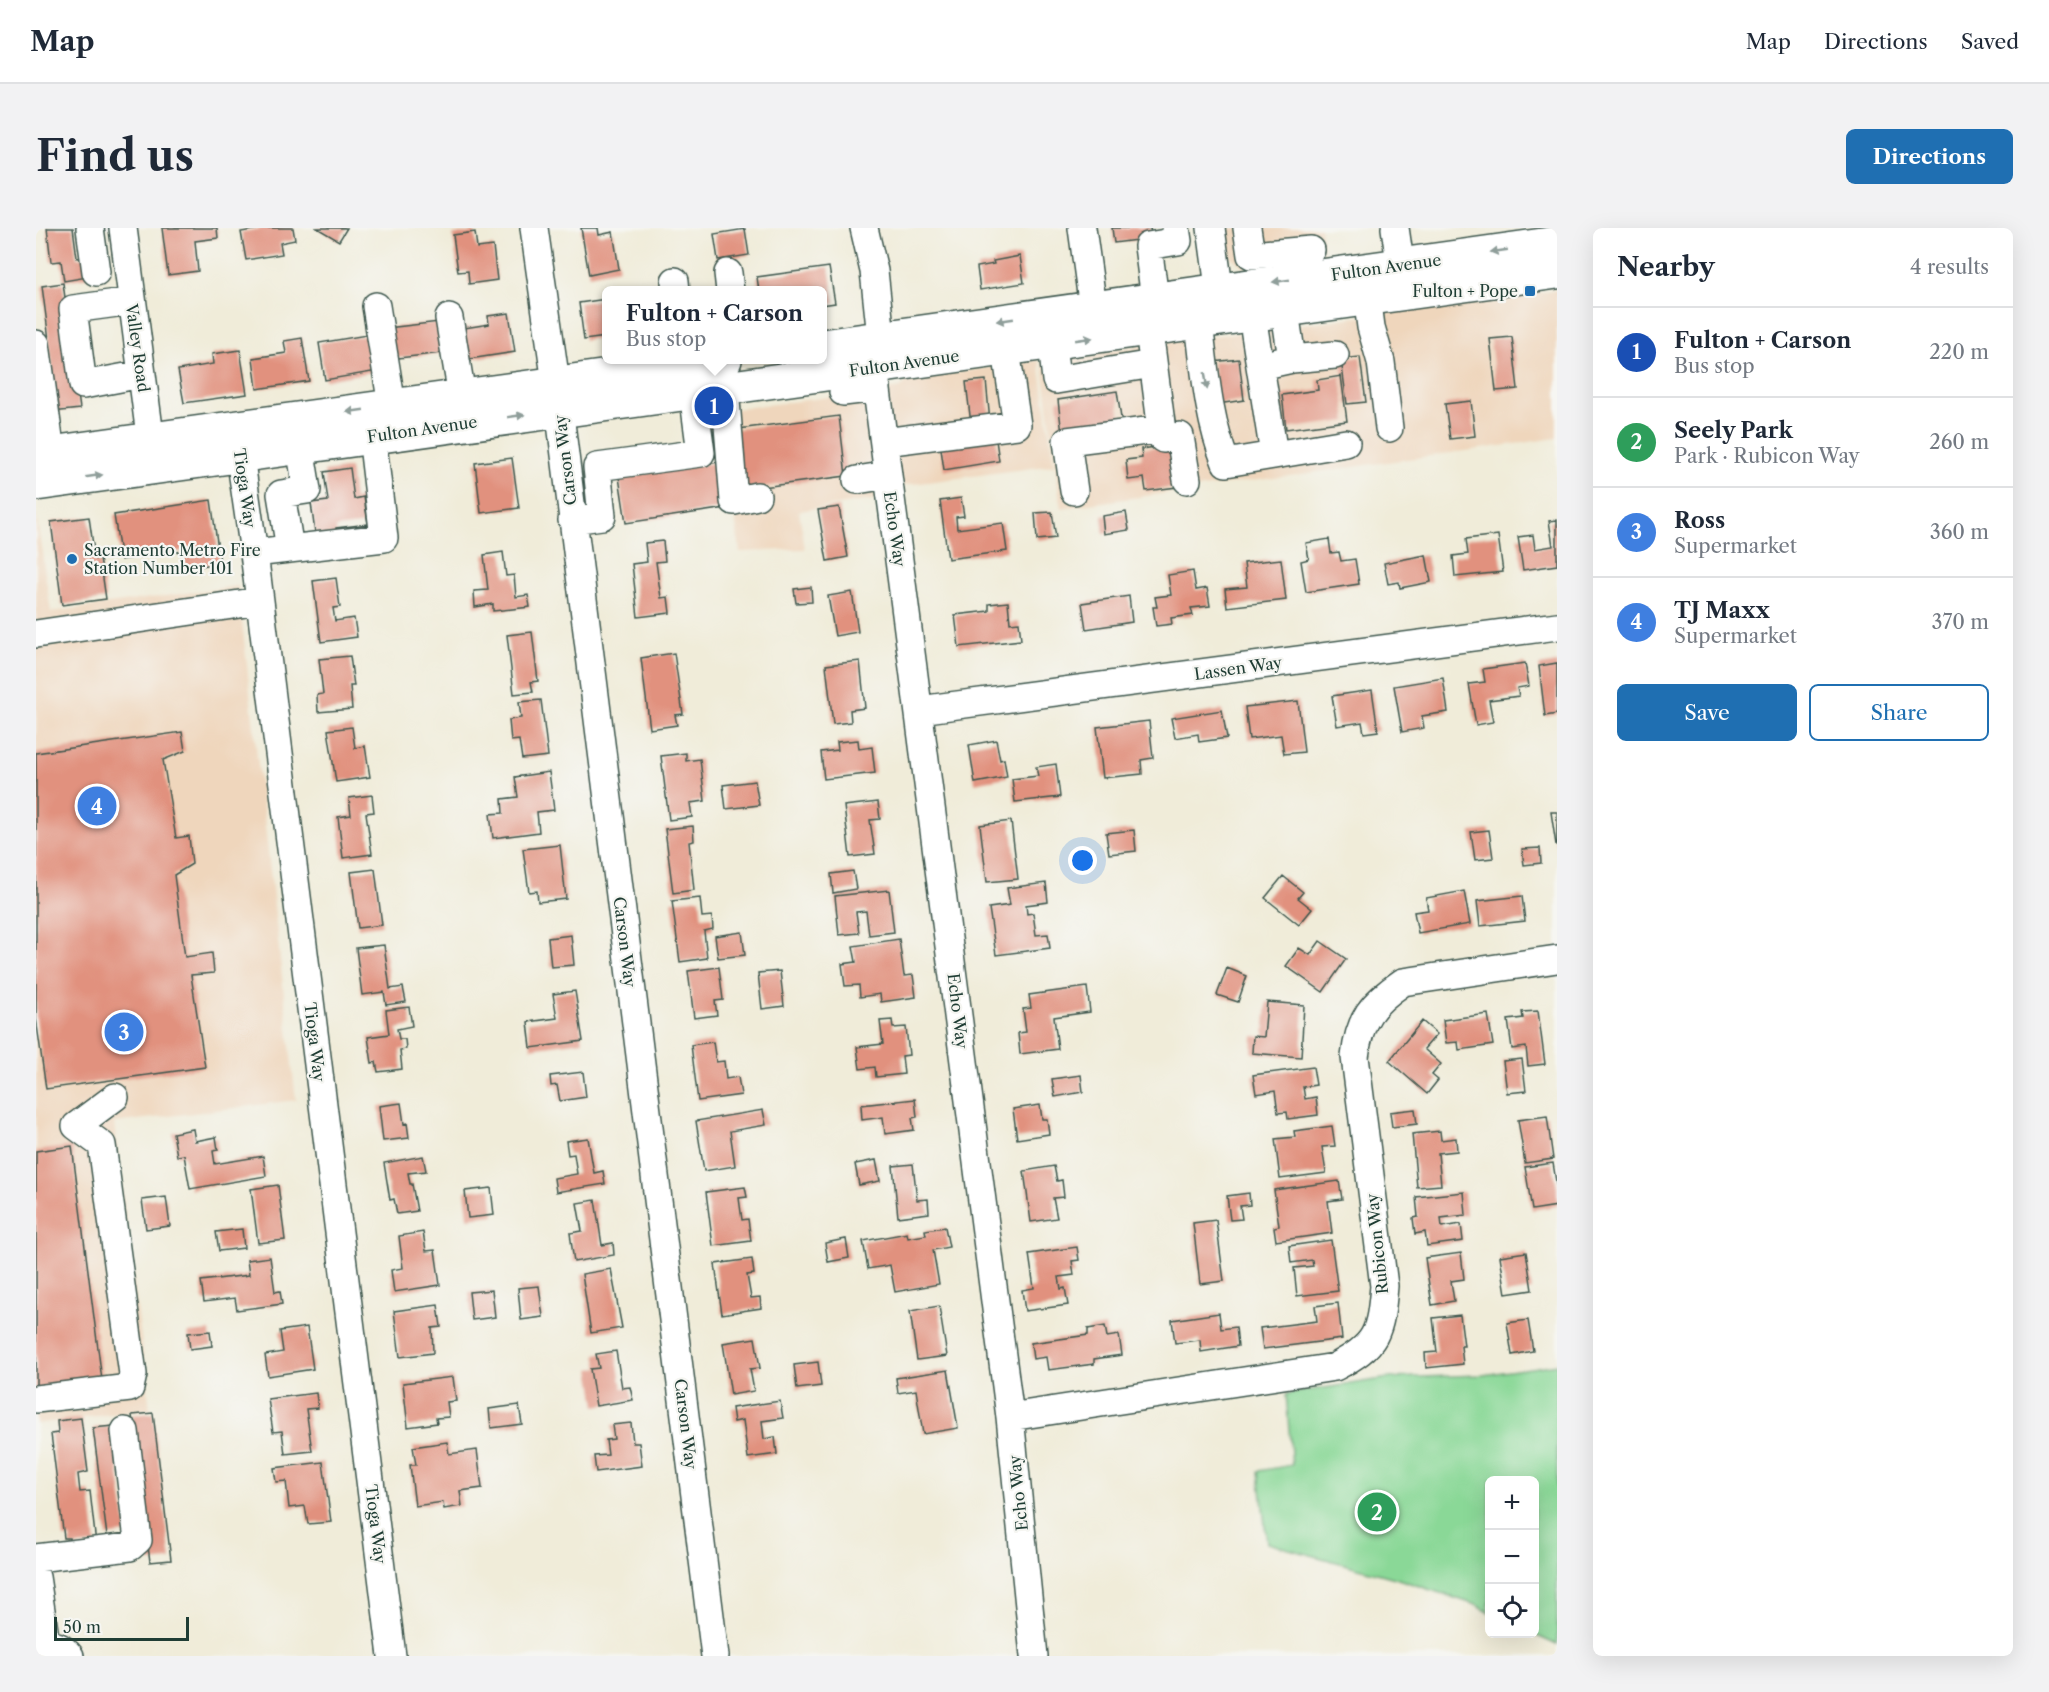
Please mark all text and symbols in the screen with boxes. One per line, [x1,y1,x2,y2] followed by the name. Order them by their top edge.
[30,24,94,58] text: Map
[1746,29,1791,54] text: Map
[1824,29,1928,54] text: Directions
[1961,29,2019,54] text: Saved
[1846,129,2013,184] button: Directions
[36,130,194,182] text: Find us
[1489,246,1508,255] one-way arrow
[1330,249,1442,285] street label: Fulton Avenue
[1617,251,1715,283] text: Nearby
[1910,255,1989,279] text: 4 results
[1271,277,1290,286] one-way arrow
[1412,281,1518,301] place label: Fulton + Pope
[1523,284,1537,298] marker: Fulton + Pope
[602,286,827,364] popup
[626,300,803,327] text: Fulton + Carson
[122,302,154,394] street label: Valley Road
[995,315,1014,324] one-way arrow
[626,327,706,351] text: Bus stop
[1674,327,1851,354] text: Fulton + Carson
[1074,334,1093,344] one-way arrow
[1632,340,1641,364] text: 1
[1929,340,1989,364] text: 220 m
[848,345,960,381] street label: Fulton Avenue
[1674,354,1755,378] text: Bus stop
[1201,372,1210,391] one-way arrow
[694,384,734,429] pin: 1
[345,407,364,416] one-way arrow
[366,411,478,447] street label: Fulton Avenue
[506,412,525,421] one-way arrow
[549,413,580,506] street label: Carson Way
[1674,417,1793,444] text: Seely Park
[1631,430,1642,454] text: 2
[1929,430,1989,454] text: 260 m
[1674,444,1860,468] text: Park · Rubicon Way
[230,447,261,530] street label: Tioga Way
[85,471,104,480] one-way arrow
[880,490,910,569] street label: Echo Way
[1674,507,1725,534] text: Ross
[1631,520,1642,544] text: 3
[1930,520,1989,544] text: 360 m
[1674,534,1797,558] text: Supermarket
[84,540,261,578] place label: Sacramento Metro Fire Station Number 101
[65,552,79,566] marker: Sacramento Metro Fire Station Number 101
[1674,597,1770,624] text: TJ Maxx
[1631,610,1642,634] text: 4
[1932,610,1989,634] text: 370 m
[1674,624,1797,648] text: Supermarket
[1193,652,1284,684] street label: Lassen Way
[1617,684,1797,741] button: Save
[1809,684,1989,741] button: Share
[78,784,116,828] pin: 4
[1068,846,1097,875] your location
[610,896,641,989] street label: Carson Way
[943,972,973,1051] street label: Echo Way
[300,1001,330,1084] street label: Tioga Way
[104,1010,143,1054] pin: 3
[1362,1192,1392,1295] street label: Rubicon Way
[671,1378,702,1471] street label: Carson Way
[1004,1453,1032,1532] street label: Echo Way
[1485,1476,1539,1638] map controls
[1485,1476,1539,1530] button: +
[361,1483,391,1566] street label: Tioga Way
[1358,1490,1396,1534] pin: 2
[1485,1530,1539,1584] button: −
[1485,1584,1539,1638] button: locate
[54,1614,189,1642] scale bar
[63,1617,101,1637] text: 50 m

